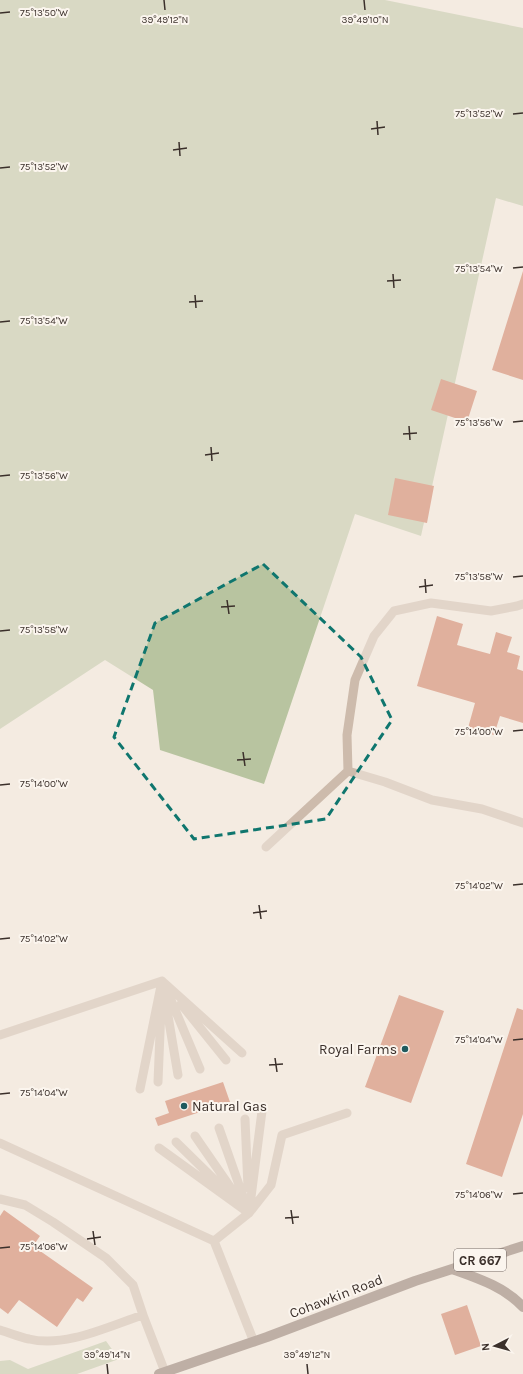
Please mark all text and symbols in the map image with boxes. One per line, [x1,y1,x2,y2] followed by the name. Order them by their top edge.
[20,7,68,19] text: 75°13'50"W
[142,14,188,26] text: 39°49'12"N
[342,14,388,26] text: 39°49'10"N
[455,108,503,120] text: 75°13'52"W
[20,161,68,173] text: 75°13'52"W
[455,263,503,275] text: 75°13'54"W
[20,315,68,327] text: 75°13'54"W
[455,417,503,429] text: 75°13'56"W
[20,470,68,482] text: 75°13'56"W
[455,571,503,583] text: 75°13'58"W
[20,624,68,636] text: 75°13'58"W
[455,726,503,738] text: 75°14'00"W
[20,778,68,790] text: 75°14'00"W
[455,880,503,892] text: 75°14'02"W
[20,933,68,945] text: 75°14'02"W
[455,1034,503,1046] text: 75°14'04"W
[319,1041,397,1058] place label: Royal Farms
[400,1044,410,1054] marker: Royal Farms
[20,1087,68,1099] text: 75°14'04"W
[192,1098,267,1115] place label: Natural Gas
[179,1101,189,1111] marker: Natural Gas
[455,1189,503,1201] text: 75°14'06"W
[20,1241,68,1253] text: 75°14'06"W
[454,1249,506,1271] road number: CR 667
[287,1271,385,1322] street label: Cohawkin Road
[475,1326,515,1366] north arrow
[479,1342,492,1352] text: N
[84,1349,130,1361] text: 39°49'14"N
[284,1349,330,1361] text: 39°49'12"N

